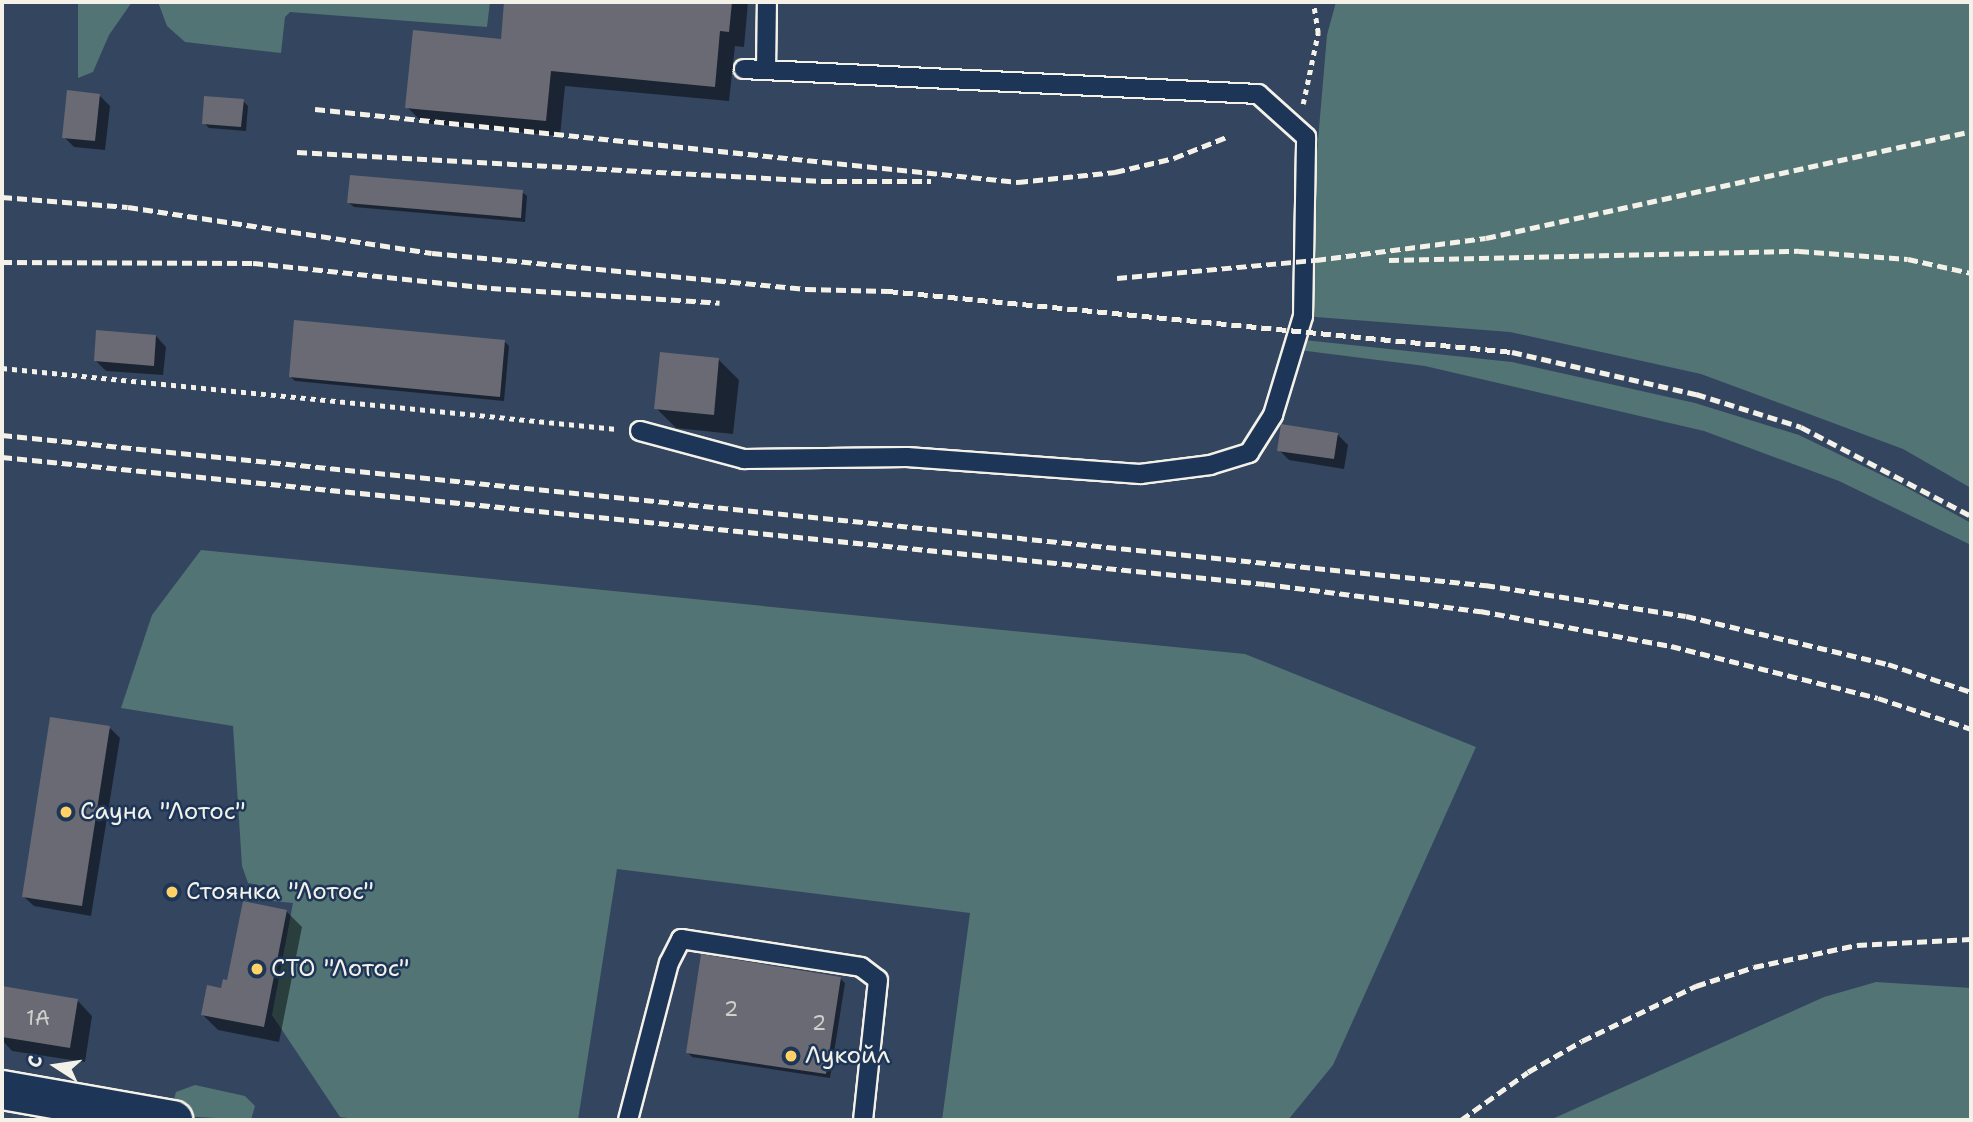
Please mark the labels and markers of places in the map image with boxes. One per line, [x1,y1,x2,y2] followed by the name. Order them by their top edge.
[80,798,246,826] place label: Сауна "Лотос"
[58,804,74,820] marker: Сауна "Лотос"
[186,878,374,906] place label: Стоянка "Лотос"
[164,884,180,900] marker: Стоянка "Лотос"
[271,955,409,983] place label: СТО "Лотос"
[249,961,265,977] marker: СТО "Лотос"
[805,1042,890,1070] place label: Лукойл
[783,1048,799,1064] marker: Лукойл

